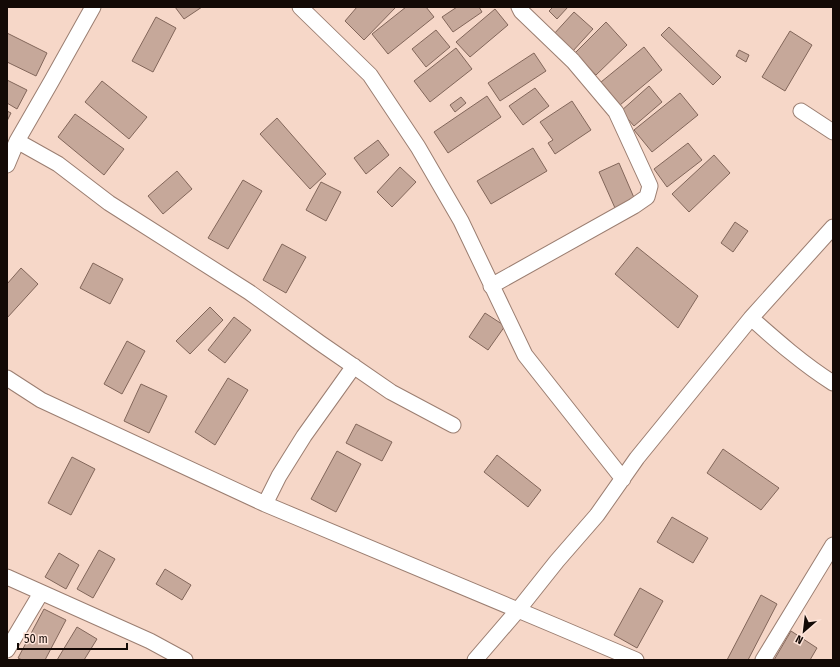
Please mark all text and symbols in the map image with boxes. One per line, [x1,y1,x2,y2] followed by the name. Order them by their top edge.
[784,611,824,651] north arrow
[18,625,127,651] scale bar
[24,632,48,646] text: 50 m
[794,632,806,647] text: N

